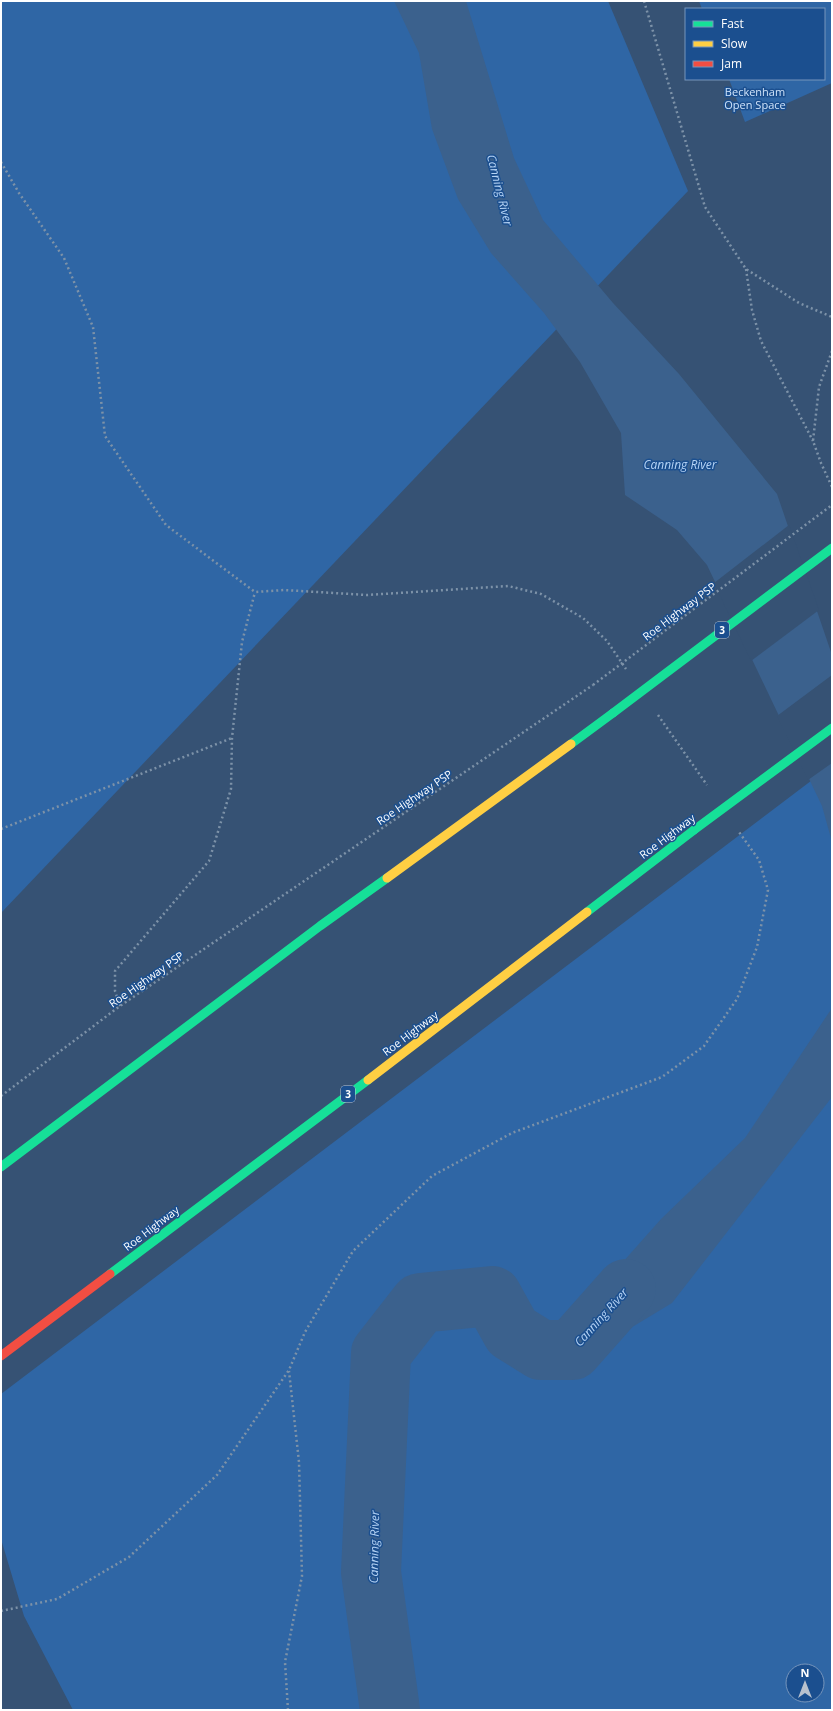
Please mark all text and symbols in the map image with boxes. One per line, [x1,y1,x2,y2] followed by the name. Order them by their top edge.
[685,8,825,80] legend
[721,15,744,32] text: Fast
[721,35,748,52] text: Slow
[720,55,742,72] text: Jam
[724,84,786,112] park label: Beckenham Open Space
[483,152,517,229] water label: Canning River
[643,456,718,473] water label: Canning River
[639,578,719,644] street label: Roe Highway PSP
[715,622,729,638] road number: 3
[373,766,455,828] street label: Roe Highway PSP
[636,810,698,862] street label: Roe Highway
[106,947,187,1010] street label: Roe Highway PSP
[379,1007,441,1059] street label: Roe Highway
[341,1086,355,1102] road number: 3
[120,1202,182,1254] street label: Roe Highway
[570,1283,633,1350] water label: Canning River
[365,1509,383,1584] water label: Canning River
[785,1663,825,1703] north arrow
[801,1665,809,1680] text: N

